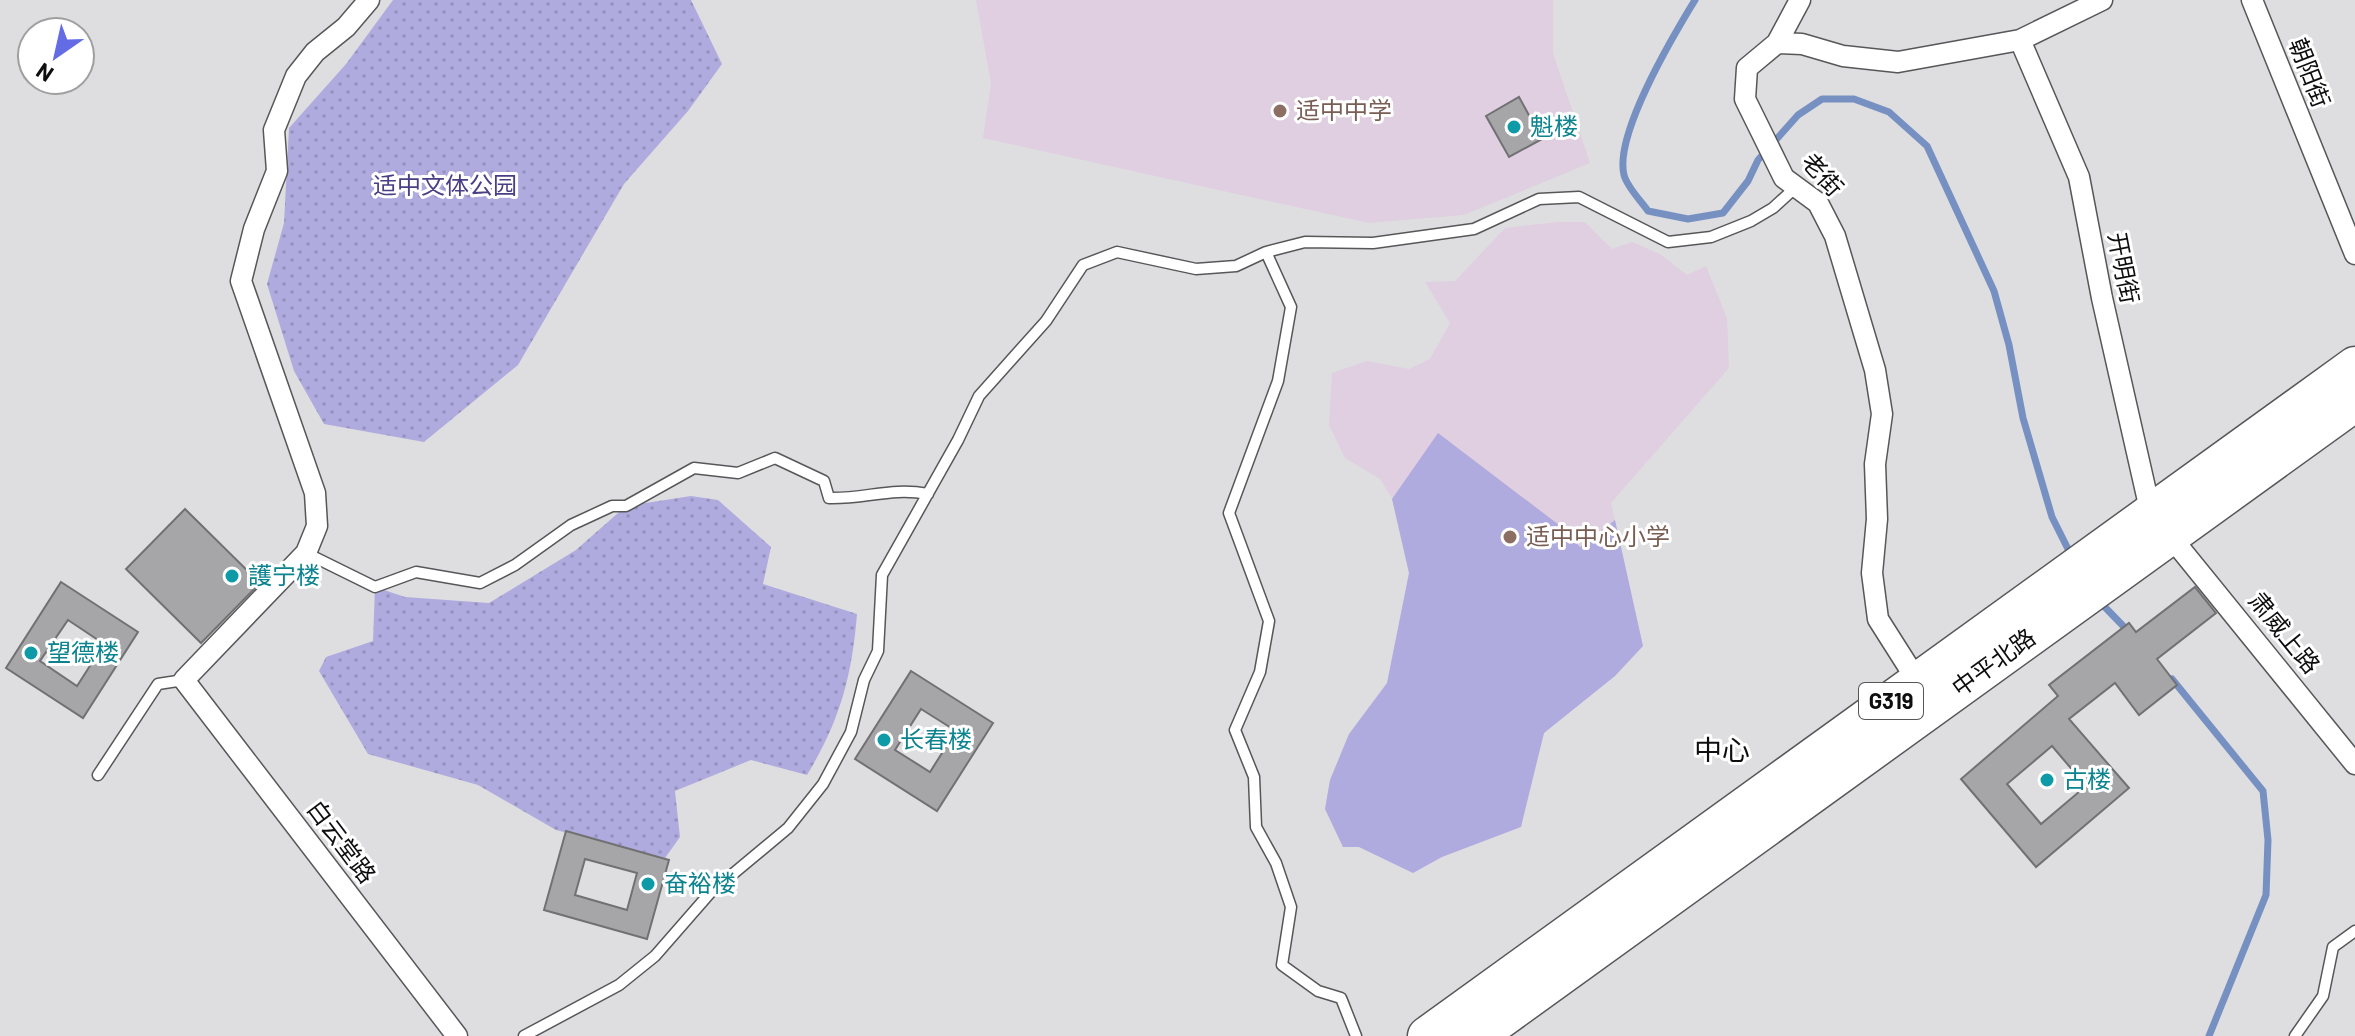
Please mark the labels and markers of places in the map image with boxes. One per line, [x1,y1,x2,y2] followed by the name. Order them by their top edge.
[1296,95,1392,124] place label: 适中中学
[1271,102,1289,120] marker: 适中中学
[1530,111,1578,140] place label: 魁楼
[1505,118,1523,136] marker: 魁楼
[1526,521,1670,550] place label: 适中中心小学
[1501,528,1519,546] marker: 适中中心小学
[248,560,320,589] place label: 護宁楼
[223,567,241,585] marker: 護宁楼
[47,637,119,666] place label: 望德楼
[22,644,40,662] marker: 望德楼
[900,724,972,753] place label: 长春楼
[875,731,893,749] marker: 长春楼
[2063,764,2111,793] place label: 古楼
[2038,771,2056,789] marker: 古楼
[664,868,736,897] place label: 奋裕楼
[639,875,657,893] marker: 奋裕楼

